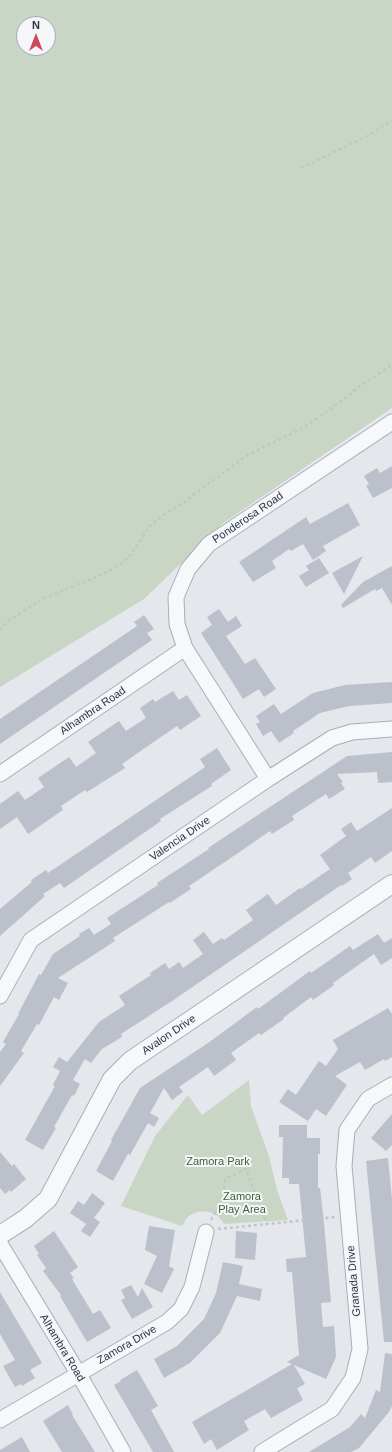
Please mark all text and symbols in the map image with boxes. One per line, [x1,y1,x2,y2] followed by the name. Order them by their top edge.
[16,16,56,56] north arrow
[32,19,40,31] text: N
[210,489,286,547] street label: Ponderosa Road
[58,684,128,738] street label: Alhambra Road
[147,814,213,864] street label: Valencia Drive
[140,1012,198,1058] street label: Avalon Drive
[186,1155,250,1169] park label: Zamora Park
[218,1190,266,1216] park label: Zamora Play Area
[344,1245,364,1317] street label: Granada Drive
[37,1312,87,1384] street label: Alhambra Road
[95,1323,159,1367] street label: Zamora Drive

